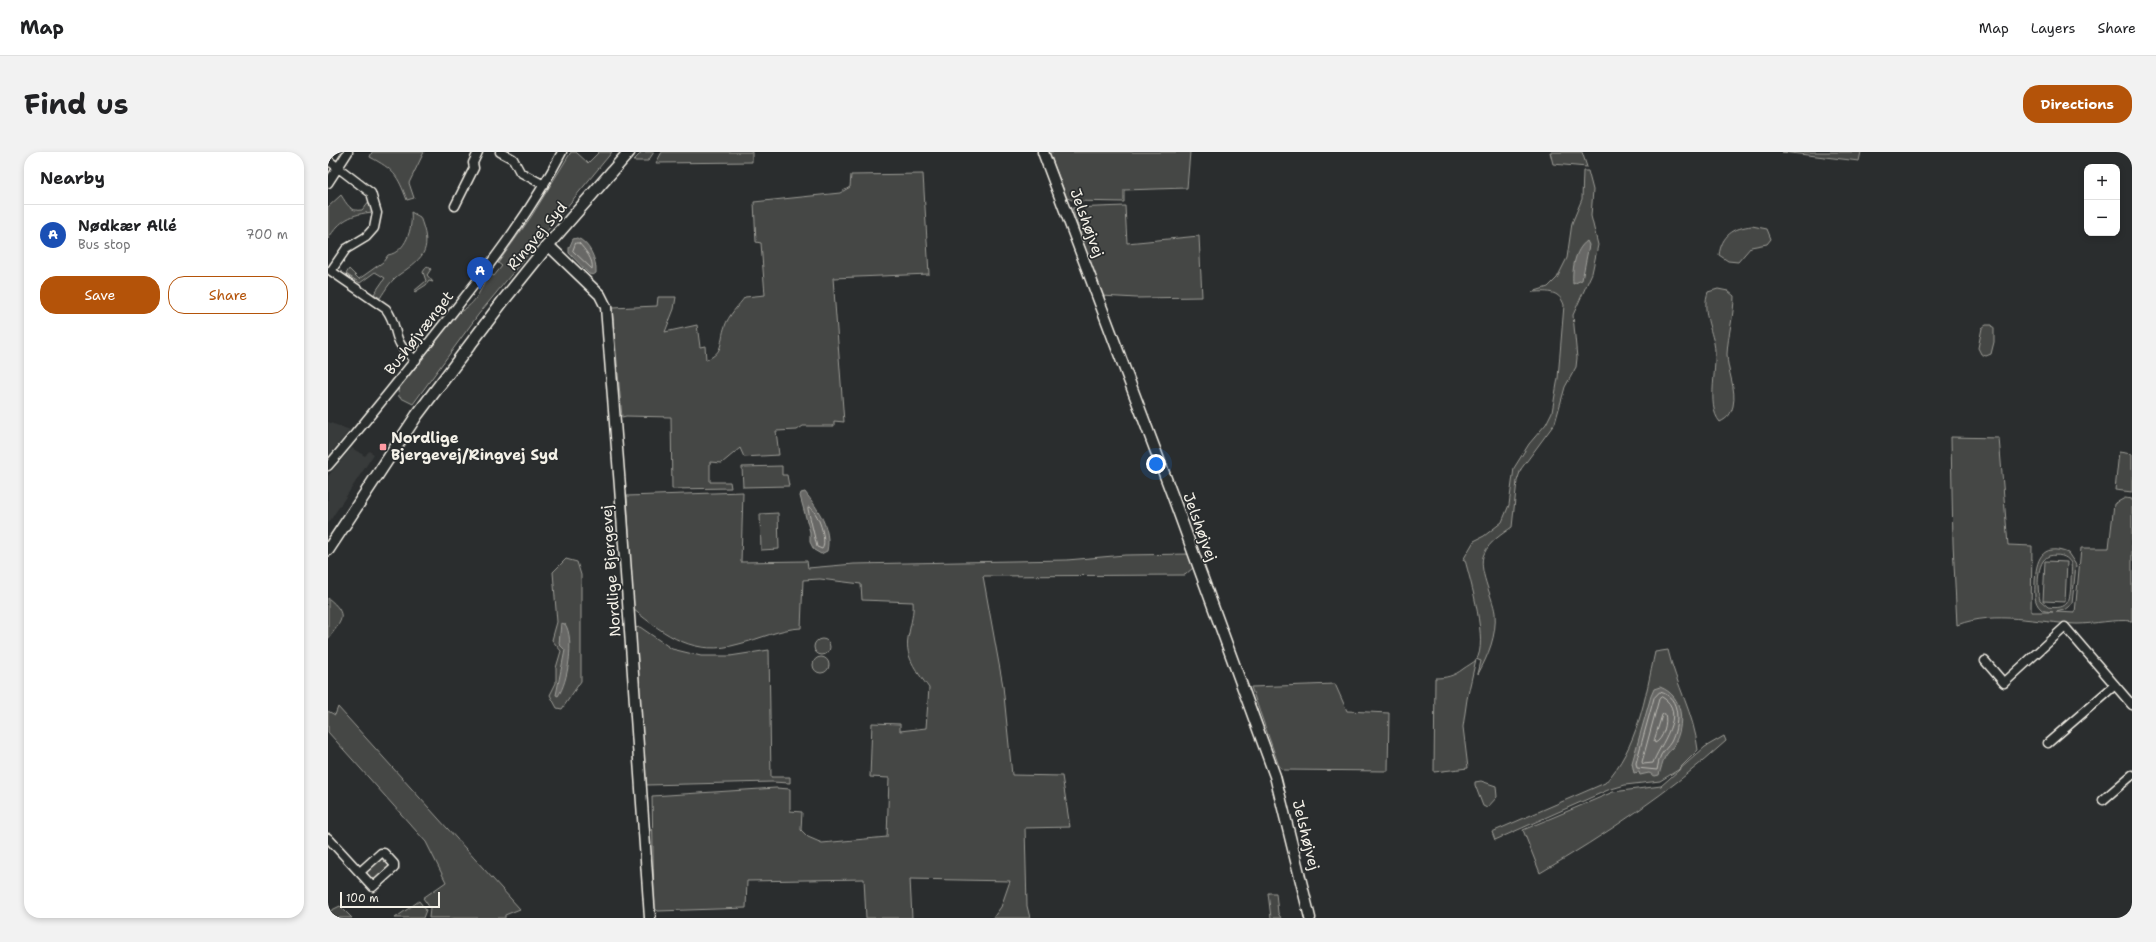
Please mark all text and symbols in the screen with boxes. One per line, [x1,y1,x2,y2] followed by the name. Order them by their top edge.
[20,15,64,40] text: Map
[1979,19,2009,37] text: Map
[2031,19,2075,37] text: Layers
[2097,19,2136,37] text: Share
[24,85,129,123] text: Find us
[2023,85,2132,123] button: Directions
[2084,164,2120,236] map controls
[2084,164,2120,200] button: +
[40,167,105,189] text: Nearby
[1065,186,1109,260] street label: Jelshøjvej
[502,197,572,274] street label: Ringvej Syd
[2084,200,2120,236] button: −
[78,216,177,236] text: Nødkær Allé
[48,226,58,243] text: A
[245,226,288,243] text: 700 m
[78,236,130,253] text: Bus stop
[467,257,493,290] pin: A
[40,276,160,314] button: Save
[168,276,288,314] button: Share
[380,287,458,379] street label: Bushøjvænget
[391,428,558,465] place label: Nordlige Bjergevej/Ringvej Syd
[378,442,388,452] marker: Nordlige Bjergevej/Ringvej Syd
[1146,454,1166,474] your location
[1178,490,1222,564] street label: Jelshøjvej
[596,504,626,638] street label: Nordlige Bjergevej
[1288,798,1324,872] street label: Jelshøjvej
[340,890,440,909] scale bar
[346,891,379,906] text: 100 m

